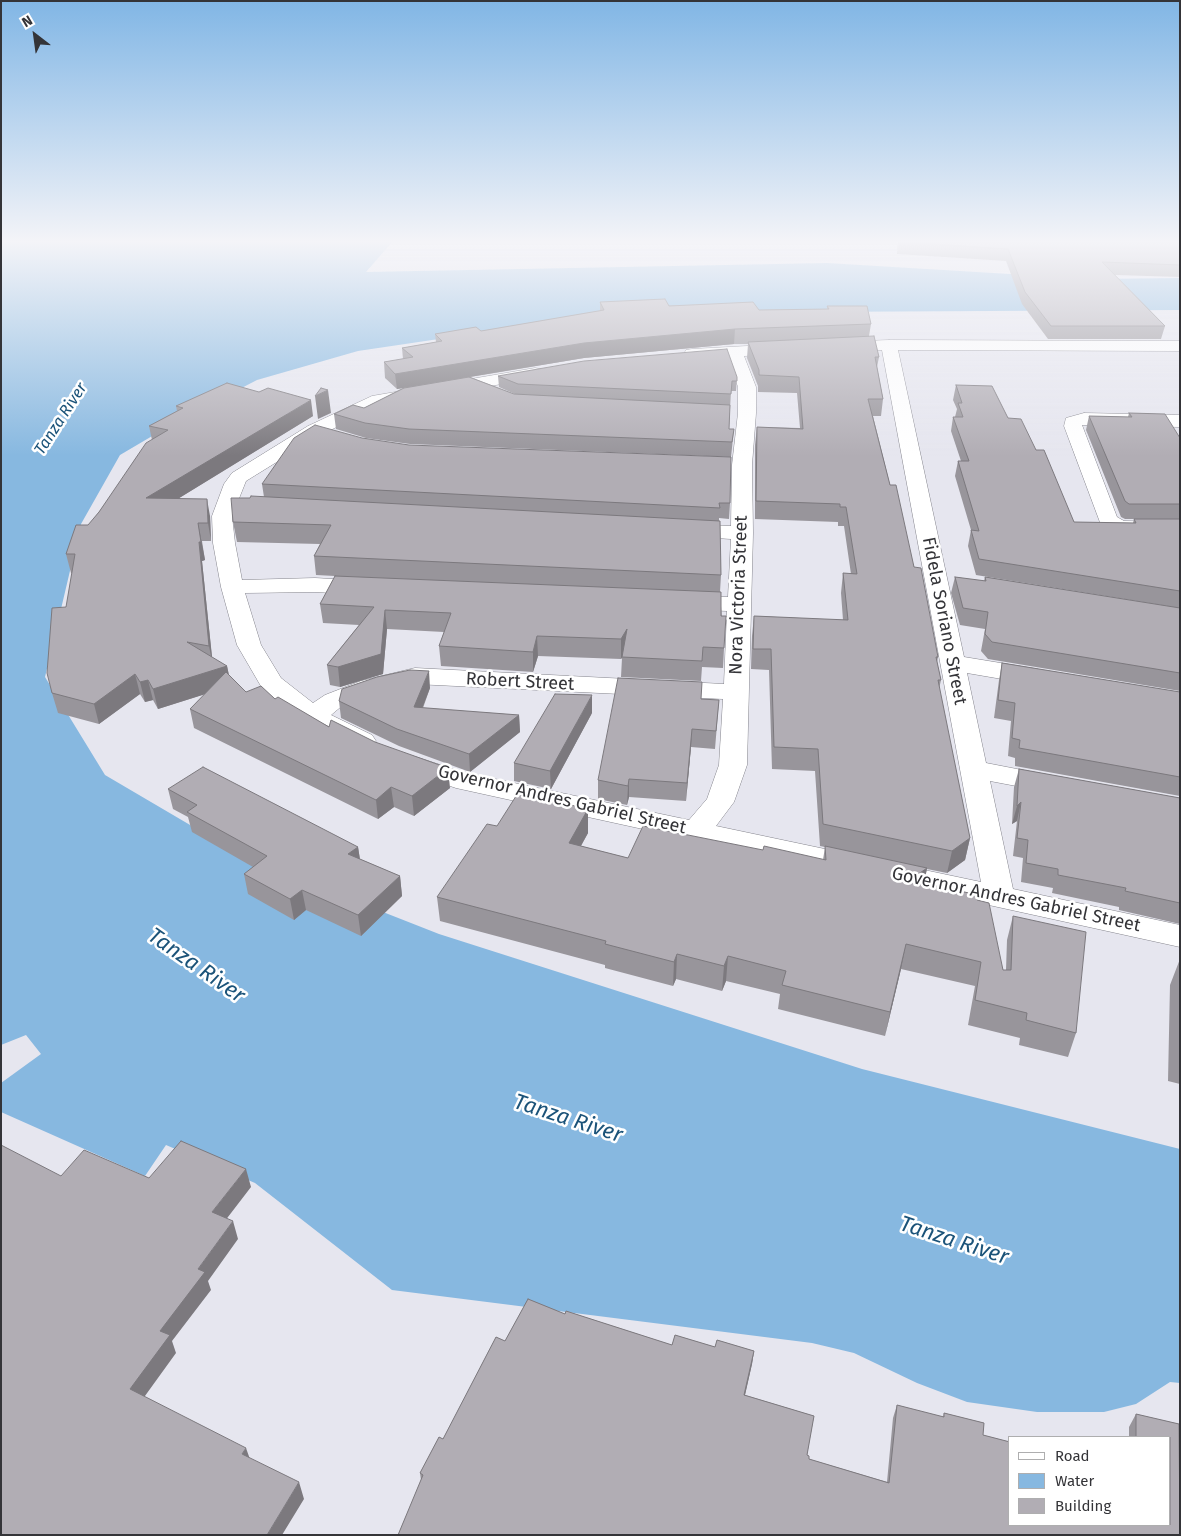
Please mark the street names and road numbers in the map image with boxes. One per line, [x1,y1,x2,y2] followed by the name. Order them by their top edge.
[725,515,753,675] street label: Nora Victoria Street
[917,535,971,707] street label: Fidela Soriano Street
[465,668,575,696] street label: Robert Street
[436,761,688,839] street label: Governor Andres Gabriel Street
[890,863,1142,937] street label: Governor Andres Gabriel Street

